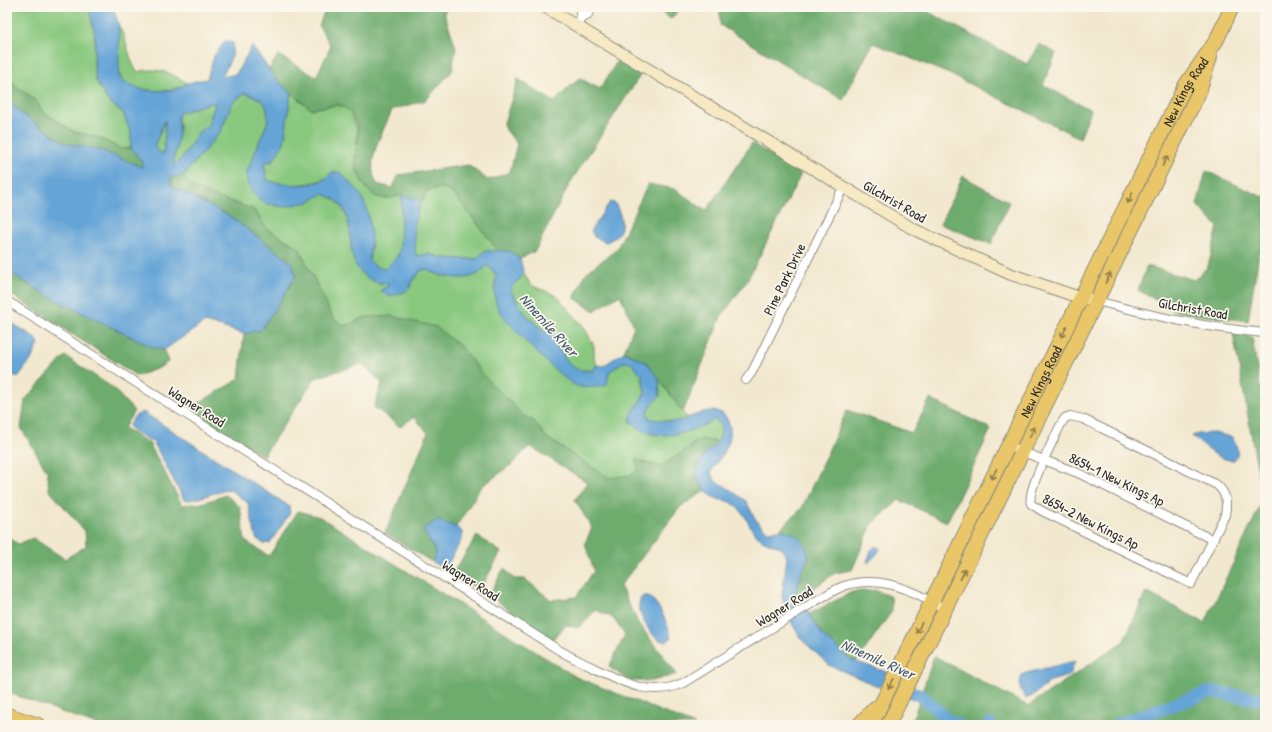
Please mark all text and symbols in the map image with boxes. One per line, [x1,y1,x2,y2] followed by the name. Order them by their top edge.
[1157,52,1212,129] street label: New Kings Road
[1162,155,1169,167] one-way arrow
[860,175,930,227] street label: Gilchrist Road
[1126,191,1133,203] one-way arrow
[758,239,810,318] street label: Pine Park Drive
[1105,272,1112,284] one-way arrow
[515,289,585,363] water label: Ninemile River
[1157,293,1230,324] street label: Gilchrist Road
[1060,326,1067,338] one-way arrow
[1014,342,1066,420] street label: New Kings Road
[164,381,230,432] street label: Wagner Road
[1029,426,1037,438] one-way arrow
[1066,448,1168,511] street label: 8654-1 New Kings Ap
[990,468,998,480] one-way arrow
[1039,489,1142,554] street label: 8654-2 New Kings Ap
[438,555,504,606] street label: Wagner Road
[959,568,967,580] one-way arrow
[752,581,817,632] street label: Wagner Road
[914,622,922,634] one-way arrow
[838,633,920,686] water label: Ninemile River
[887,677,894,689] one-way arrow

